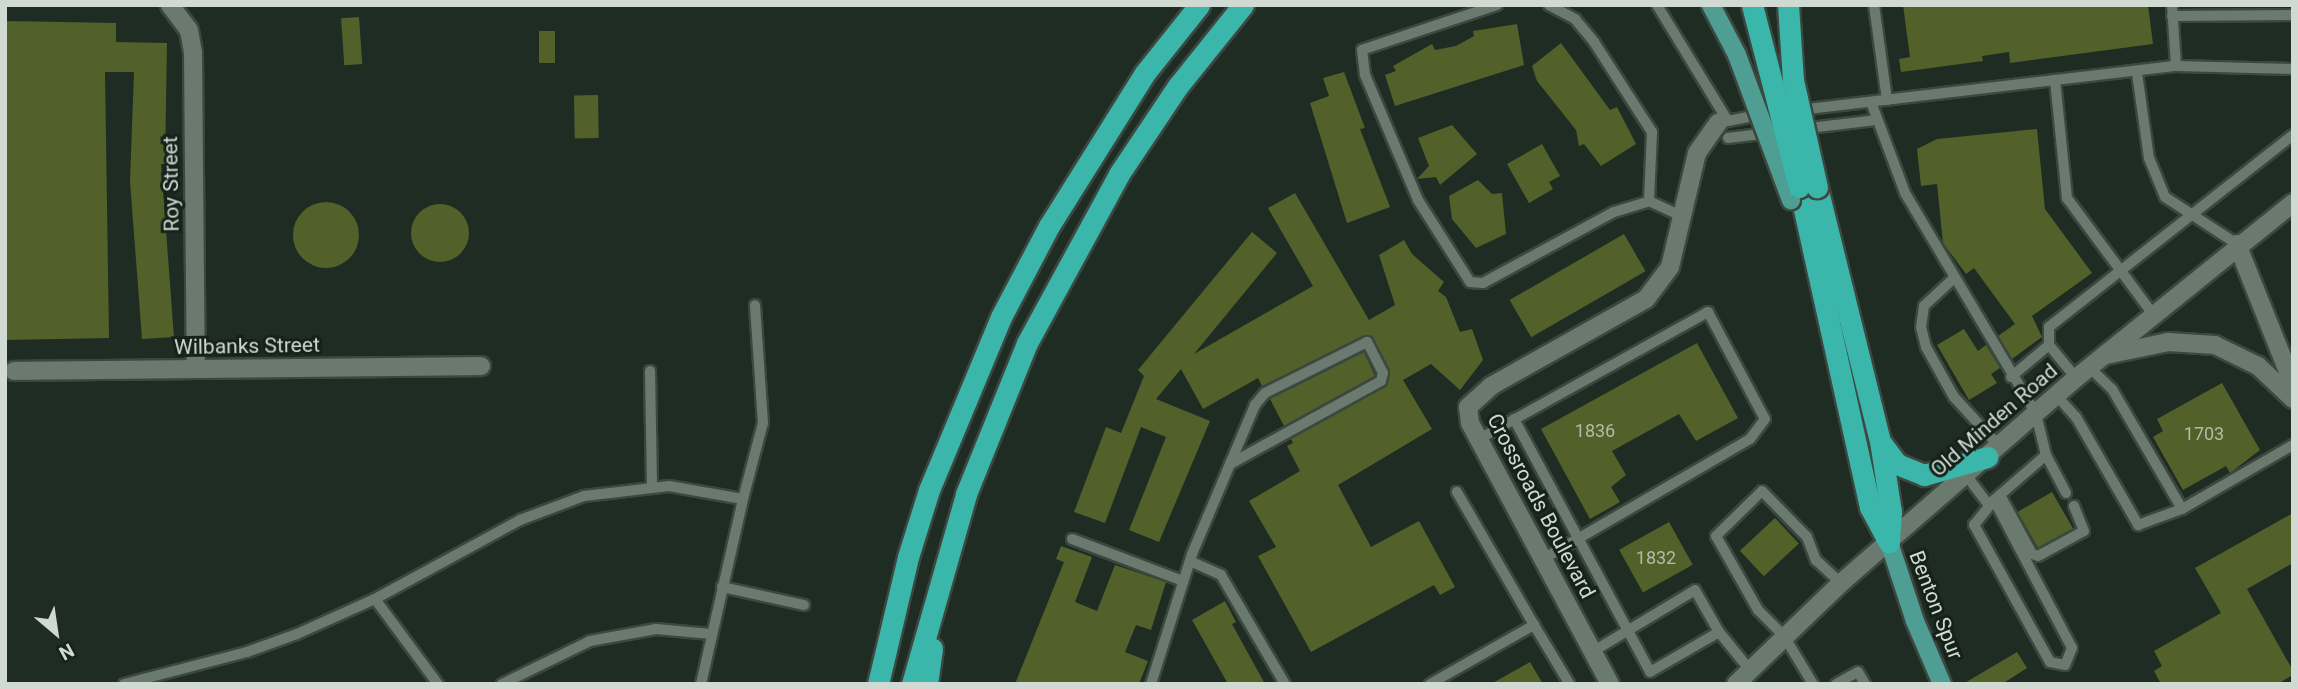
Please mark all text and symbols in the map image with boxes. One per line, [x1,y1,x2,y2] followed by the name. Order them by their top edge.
[158,136,184,232] street label: Roy Street
[174,332,320,360] street label: Wilbanks Street
[1926,358,2062,482] street label: Old Minden Road
[1482,409,1600,603] street label: Crossroads Boulevard
[1575,420,1615,442] house number: 1836
[2184,423,2224,445] house number: 1703
[1636,547,1676,569] house number: 1832
[1904,547,1968,663] street label: Benton Spur
[21,598,91,668] north arrow
[55,638,78,665] text: N

